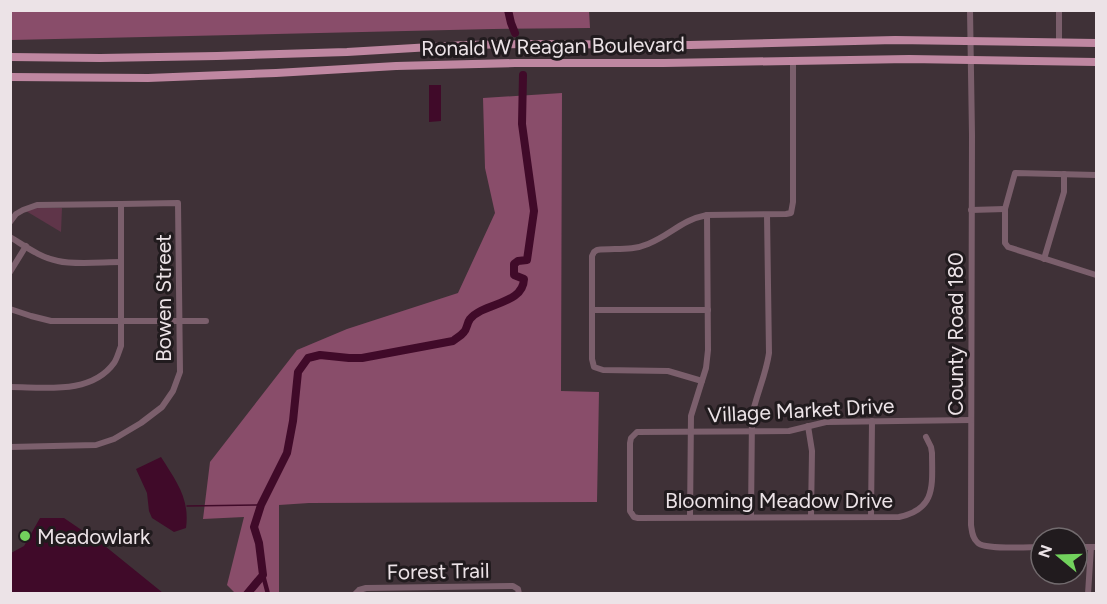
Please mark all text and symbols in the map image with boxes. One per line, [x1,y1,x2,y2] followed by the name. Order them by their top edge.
[421,31,685,61] street label: Ronald W Reagan Boulevard
[151,234,176,362] street label: Bowen Street
[943,252,968,416] street label: County Road 180
[707,393,895,427] street label: Village Market Drive
[665,488,893,513] street label: Blooming Meadow Drive
[37,524,151,549] place label: Meadowlark
[1029,526,1089,586] north arrow
[18,529,32,543] marker: Meadowlark
[1034,542,1056,560] text: N
[386,558,490,584] street label: Forest Trail

